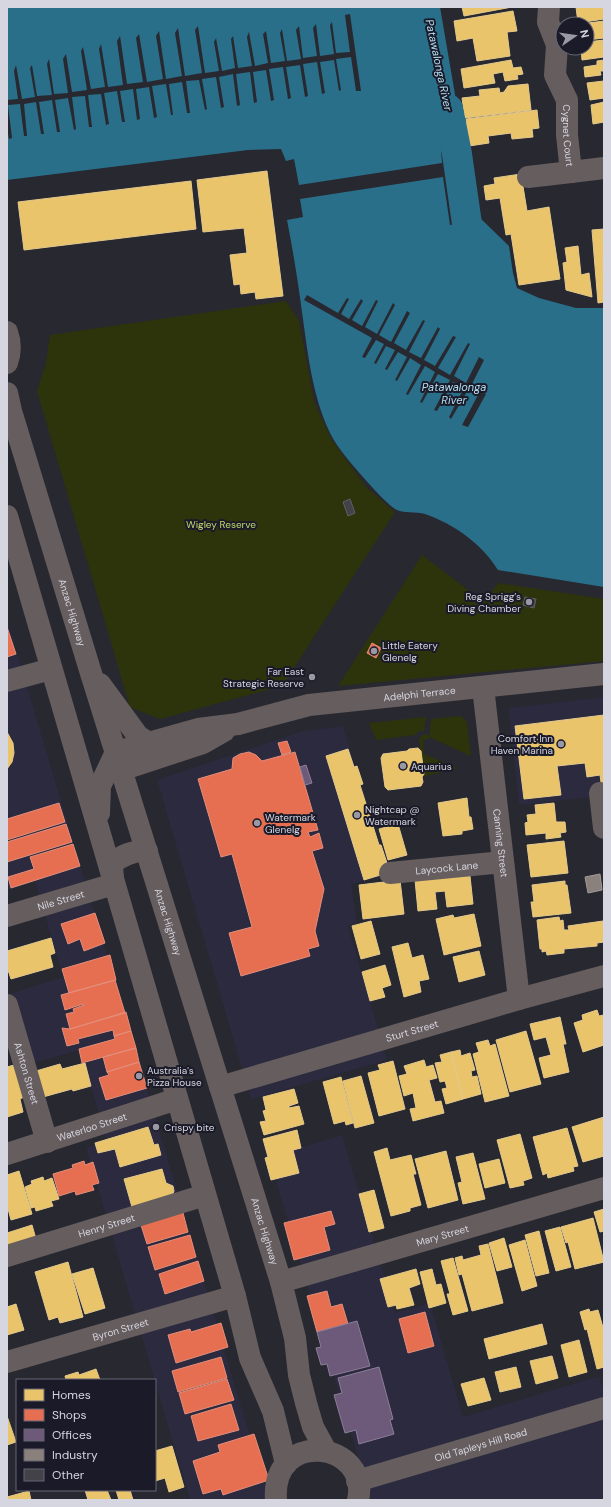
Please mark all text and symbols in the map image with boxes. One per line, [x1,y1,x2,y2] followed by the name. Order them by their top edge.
[555,16,595,56] north arrow
[422,18,456,113] water label: Patawalonga River
[577,28,592,39] text: N
[560,104,576,167] street label: Cygnet Court
[422,380,486,407] water label: Patawalonga River
[186,518,256,531] park label: Wigley Reserve
[56,577,88,648] street label: Anzac Highway
[447,590,521,615] place label: Reg Sprigg’s Diving Chamber
[524,597,534,607] marker: Reg Sprigg’s Diving Chamber
[382,639,438,664] place label: Little Eatery Glenelg
[369,646,379,656] marker: Little Eatery Glenelg
[223,665,304,690] place label: Far East Strategic Reserve
[307,672,317,682] marker: Far East Strategic Reserve
[383,684,456,704] street label: Adelphi Terrace
[491,732,553,757] place label: Comfort Inn Haven Marina
[556,739,566,749] marker: Comfort Inn Haven Marina
[411,760,452,773] place label: Aquarius
[398,761,408,771] marker: Aquarius
[365,803,420,828] place label: Nightcap @ Watermark
[490,808,511,878] street label: Canning Street
[352,810,362,820] marker: Nightcap @ Watermark
[265,811,316,836] place label: Watermark Glenelg
[252,818,262,828] marker: Watermark Glenelg
[415,858,479,877] street label: Laycock Lane
[36,887,86,914] street label: Nile Street
[152,887,185,958] street label: Anzac Highway
[384,1017,440,1045] street label: Sturt Street
[11,1041,42,1106] street label: Ashton Street
[147,1064,202,1089] place label: Australia's Pizza House
[134,1071,144,1081] marker: Australia's Pizza House
[55,1110,129,1144] street label: Waterloo Street
[164,1121,215,1134] place label: Crispy bite
[151,1122,161,1132] marker: Crispy bite
[248,1196,281,1267] street label: Anzac Highway
[77,1211,137,1241] street label: Henry Street
[415,1222,470,1249] street label: Mary Street
[91,1315,150,1344] street label: Byron Street
[16,1379,156,1491] legend
[52,1387,91,1403] text: Homes
[52,1407,87,1423] text: Shops
[433,1425,529,1465] street label: Old Tapleys Hill Road
[52,1427,92,1443] text: Offices
[52,1447,98,1463] text: Industry
[52,1467,85,1483] text: Other

